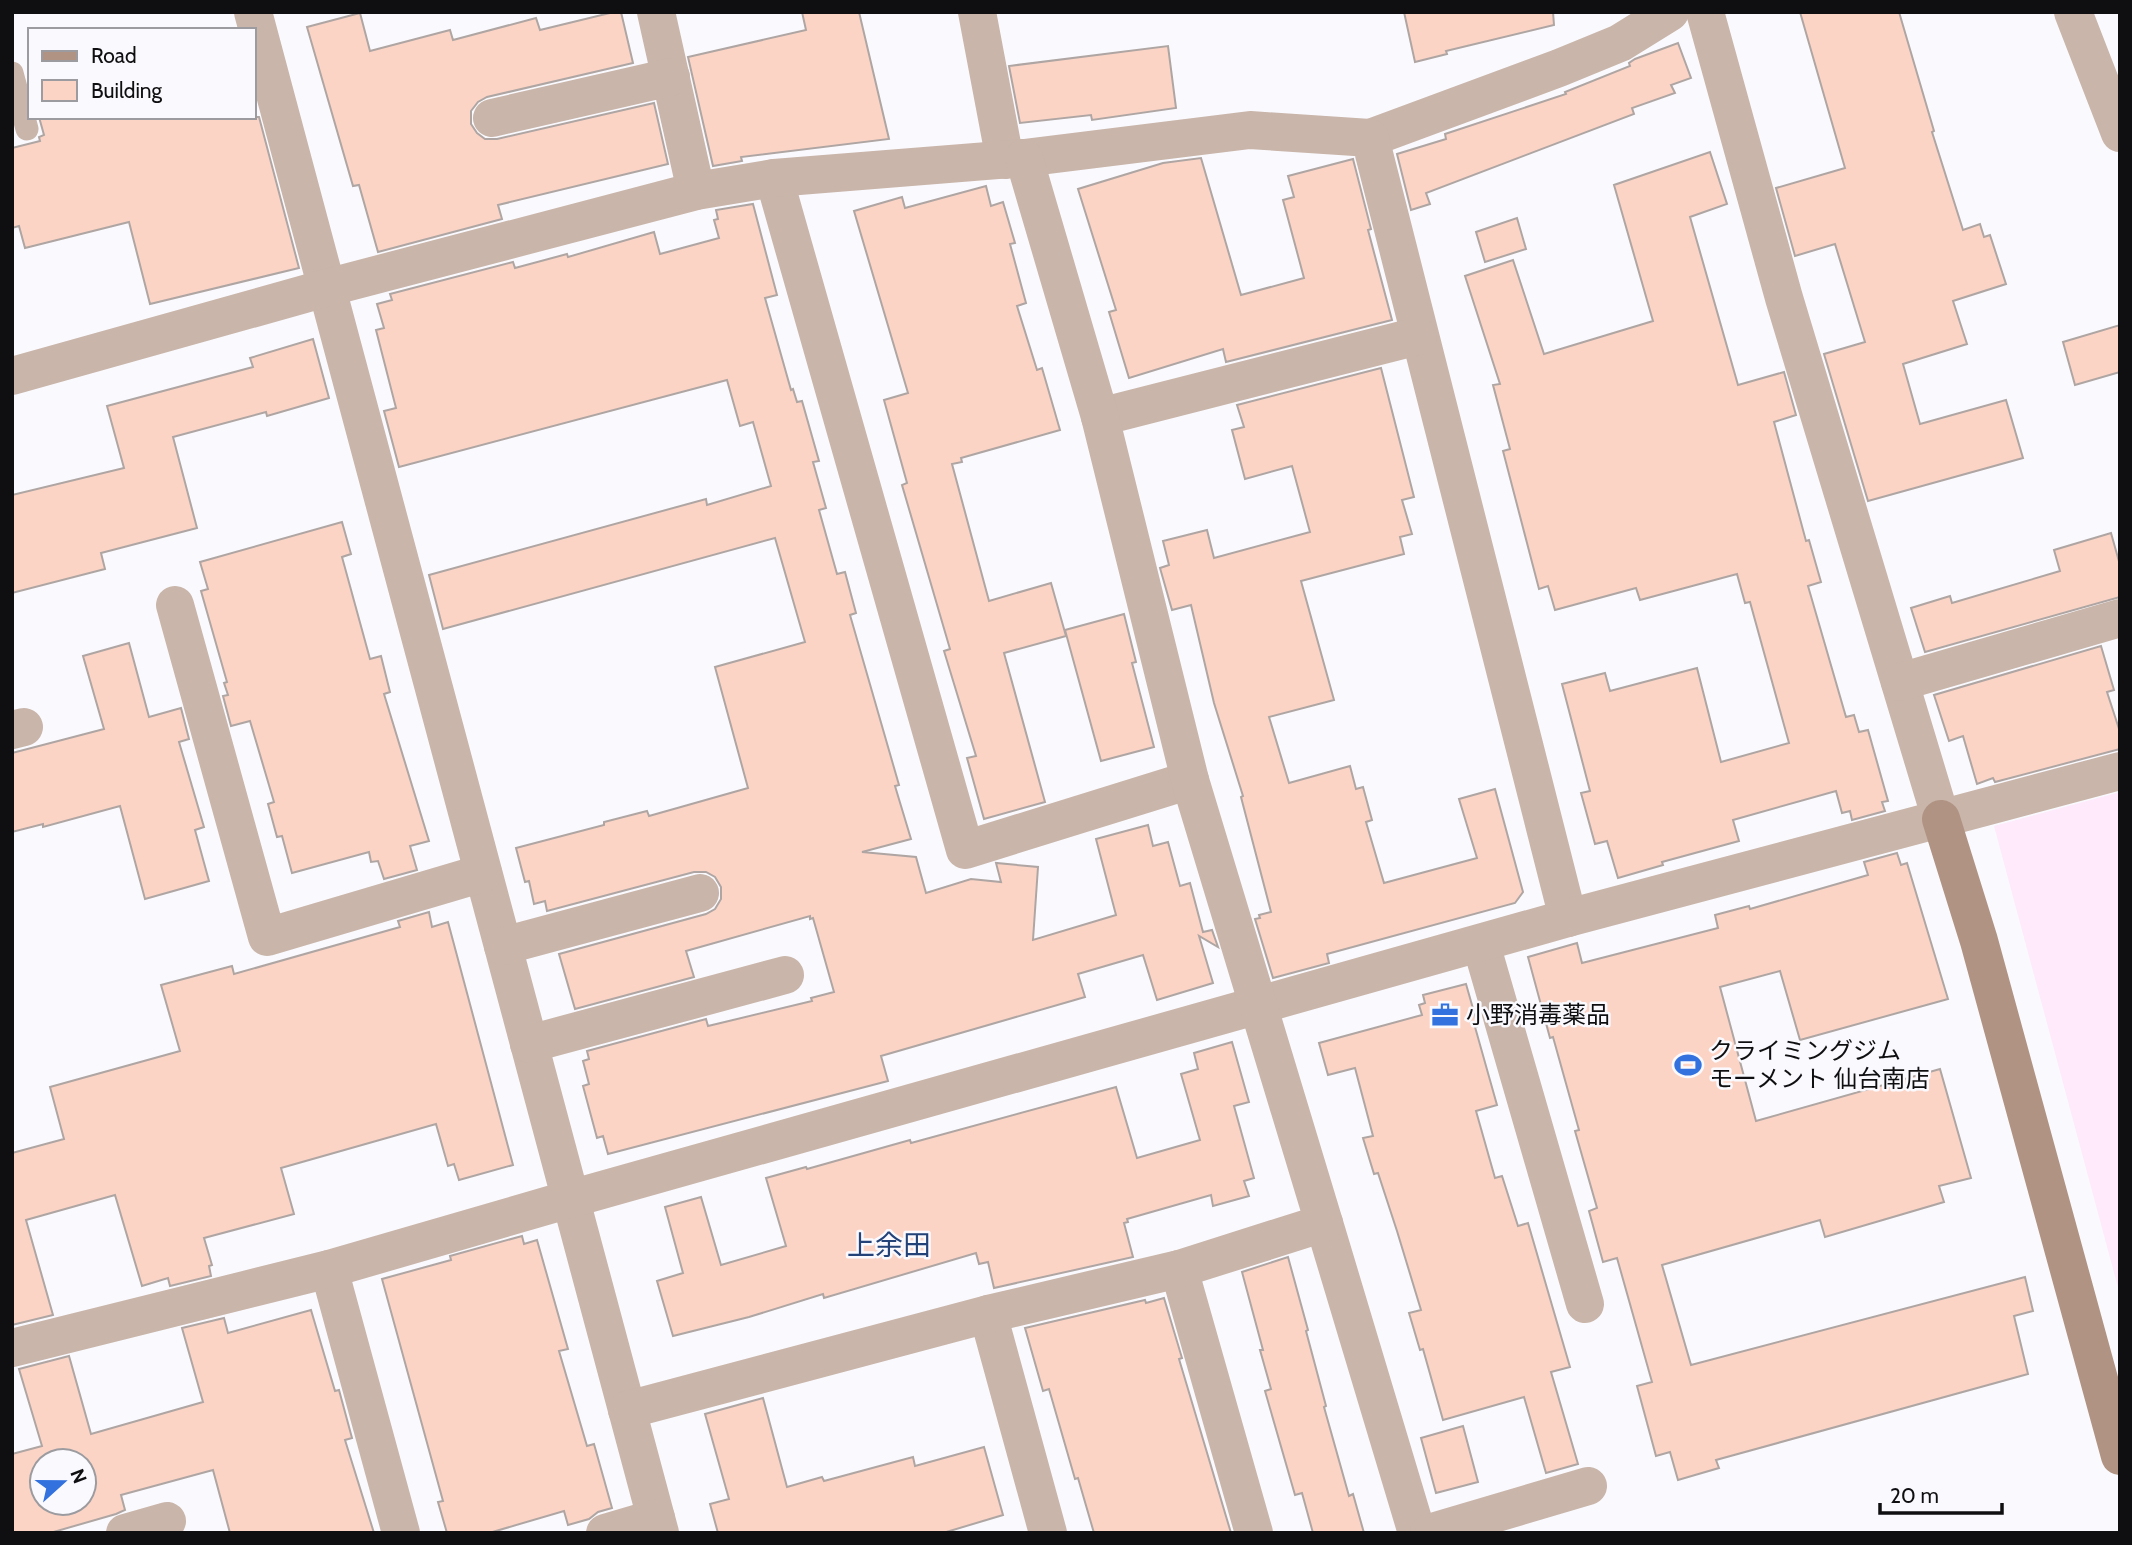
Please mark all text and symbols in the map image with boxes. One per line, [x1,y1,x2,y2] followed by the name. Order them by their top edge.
[28,28,256,119] legend
[91,43,137,68] text: Road
[91,78,163,103] text: Building
[1430,1000,1460,1030] office icon: 小野消毒薬品
[1466,1000,1610,1029] place label: 小野消毒薬品
[1709,1036,1929,1093] place label: クライミングジム モーメント 仙台南店
[1673,1050,1703,1080] sports icon: クライミングジム モーメント 仙台南店
[847,1228,931,1262] district label: 上余田
[28,1447,98,1517] north arrow
[65,1466,92,1486] text: N
[1880,1472,2002,1516] scale bar
[1890,1483,1939,1508] text: 20 m

